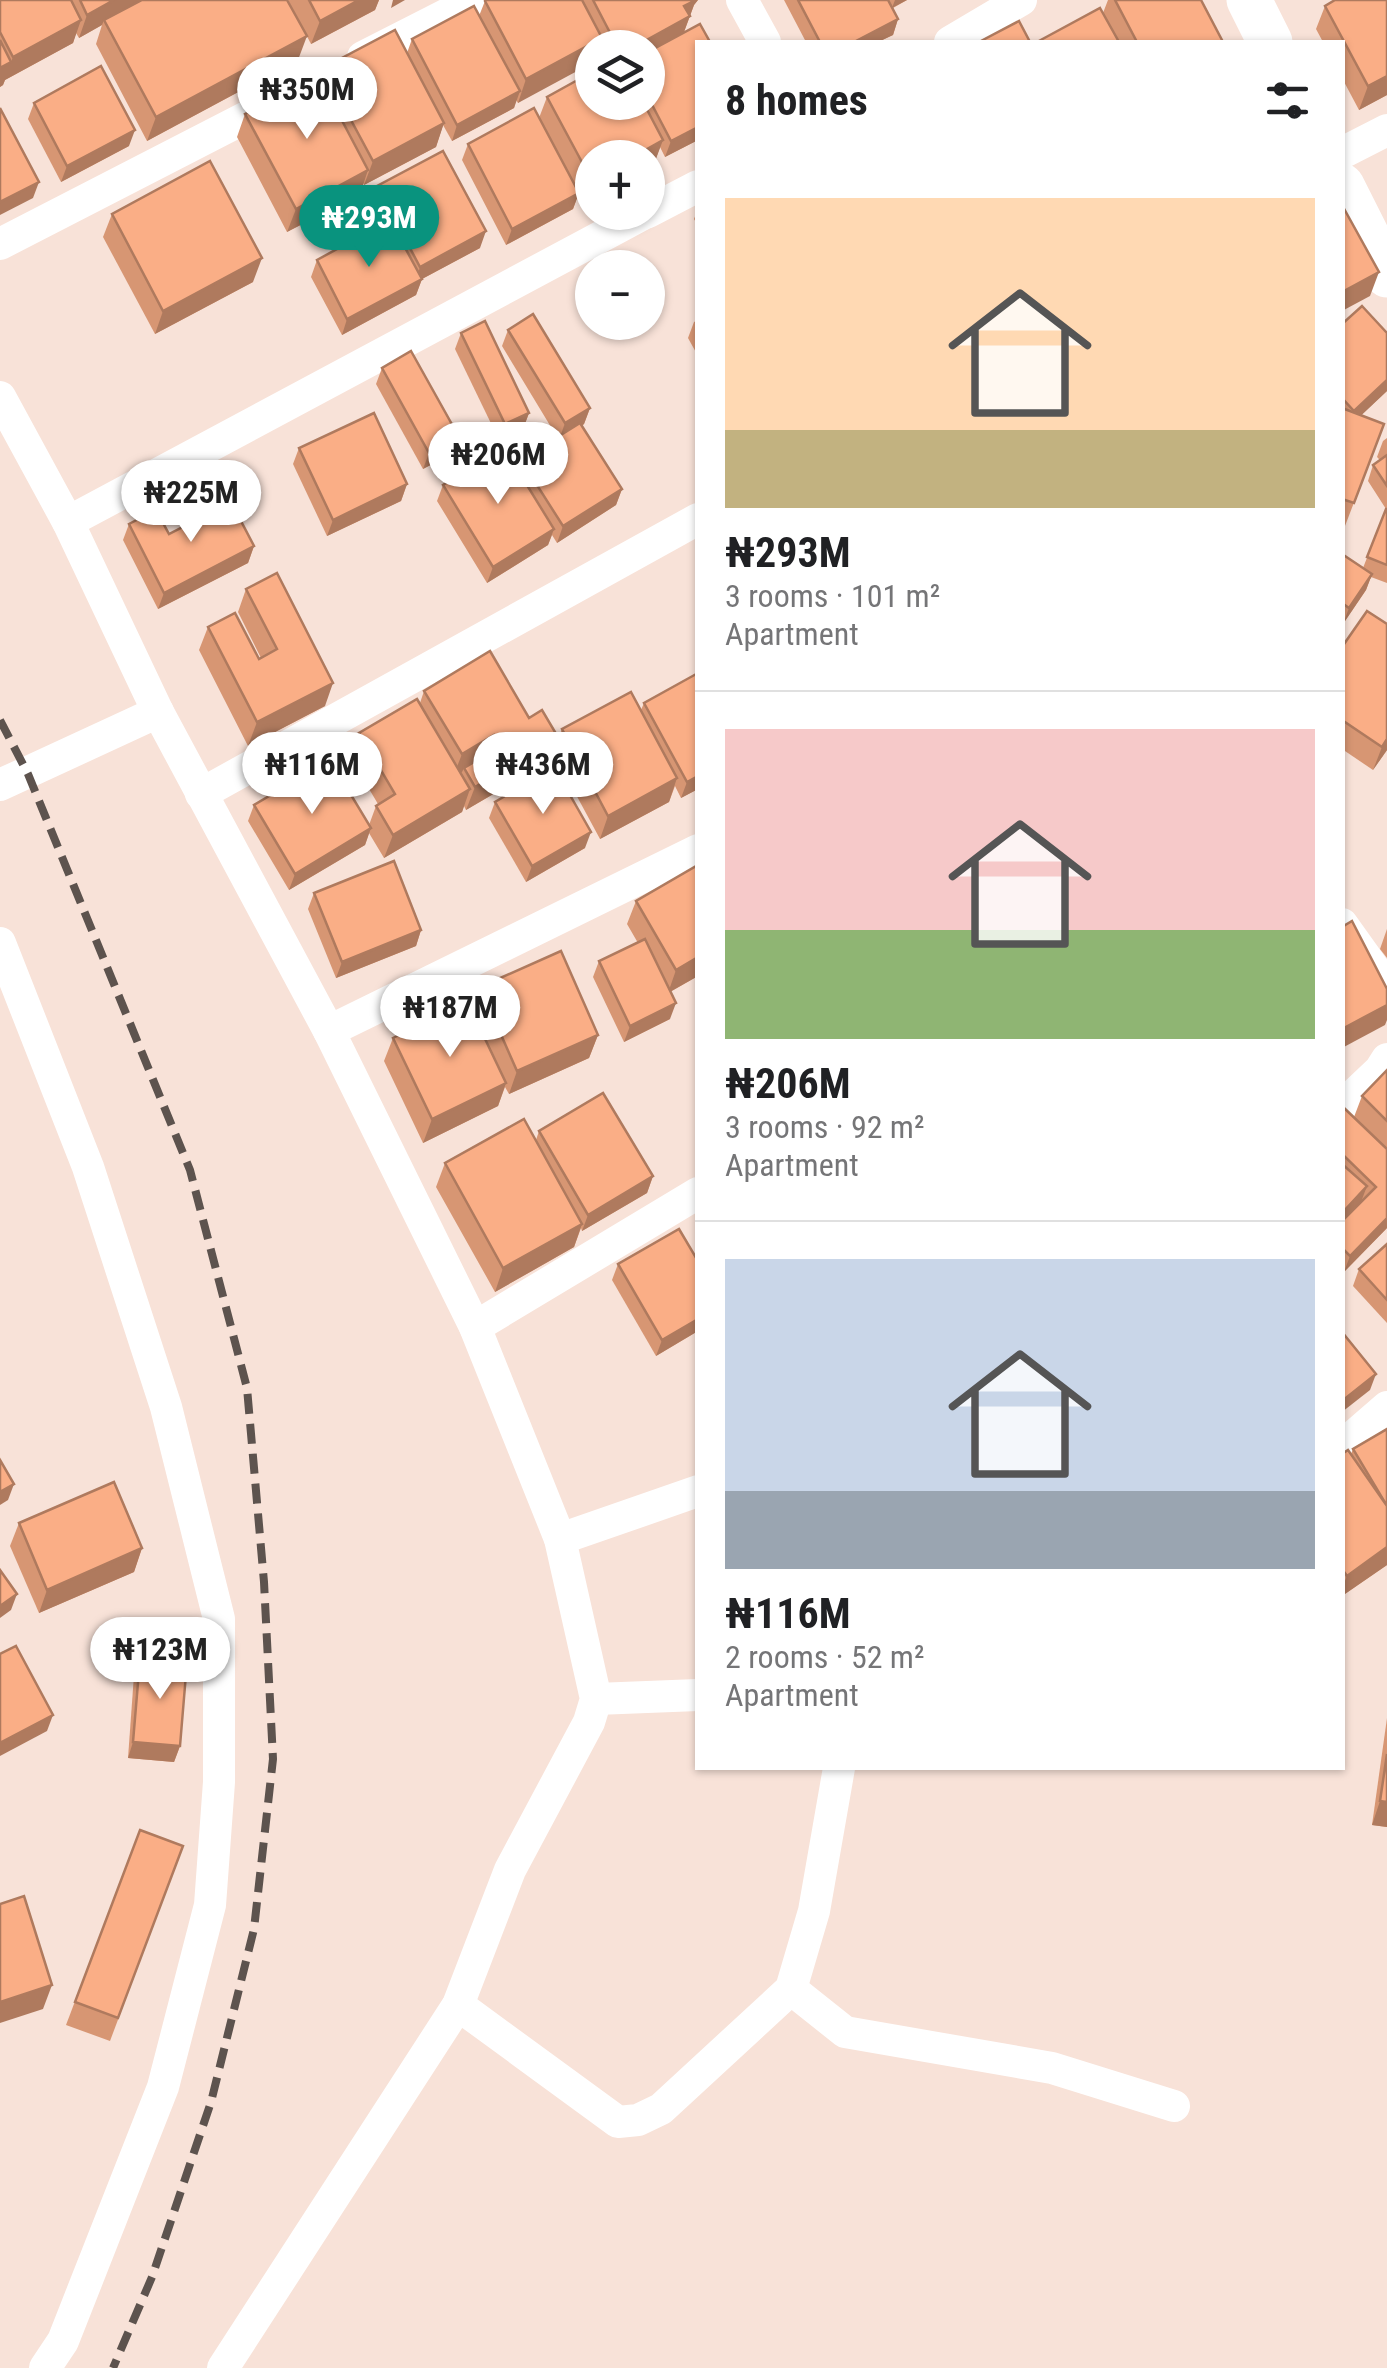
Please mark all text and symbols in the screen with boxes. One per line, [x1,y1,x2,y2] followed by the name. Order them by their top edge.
[575,30,665,340] map controls
[575,30,665,120] button: layers
[237,57,377,142] pin: ₦350M
[259,70,355,108] text: ₦350M
[1260,73,1315,128] icon: filters
[725,76,868,125] text: 8 homes
[575,140,665,230] button: +
[299,185,439,270] pin: ₦293M
[321,198,417,236] text: ₦293M
[575,250,665,340] button: −
[930,263,1110,443] icon: home
[428,422,568,507] pin: ₦206M
[450,435,546,473] text: ₦206M
[121,460,261,545] pin: ₦225M
[143,473,239,511] text: ₦225M
[725,528,851,577] text: ₦293M
[725,577,940,615] text: 3 rooms · 101 m²
[725,615,859,653] text: Apartment
[242,732,382,817] pin: ₦116M
[473,732,613,817] pin: ₦436M
[264,745,360,783] text: ₦116M
[495,745,591,783] text: ₦436M
[930,794,1110,974] icon: home
[380,975,520,1060] pin: ₦187M
[402,988,498,1026] text: ₦187M
[725,1059,851,1108] text: ₦206M
[725,1108,924,1146] text: 3 rooms · 92 m²
[725,1146,859,1184] text: Apartment
[930,1324,1110,1504] icon: home
[725,1589,851,1638] text: ₦116M
[90,1617,230,1702] pin: ₦123M
[112,1630,208,1668] text: ₦123M
[725,1638,924,1676] text: 2 rooms · 52 m²
[725,1676,859,1714] text: Apartment

